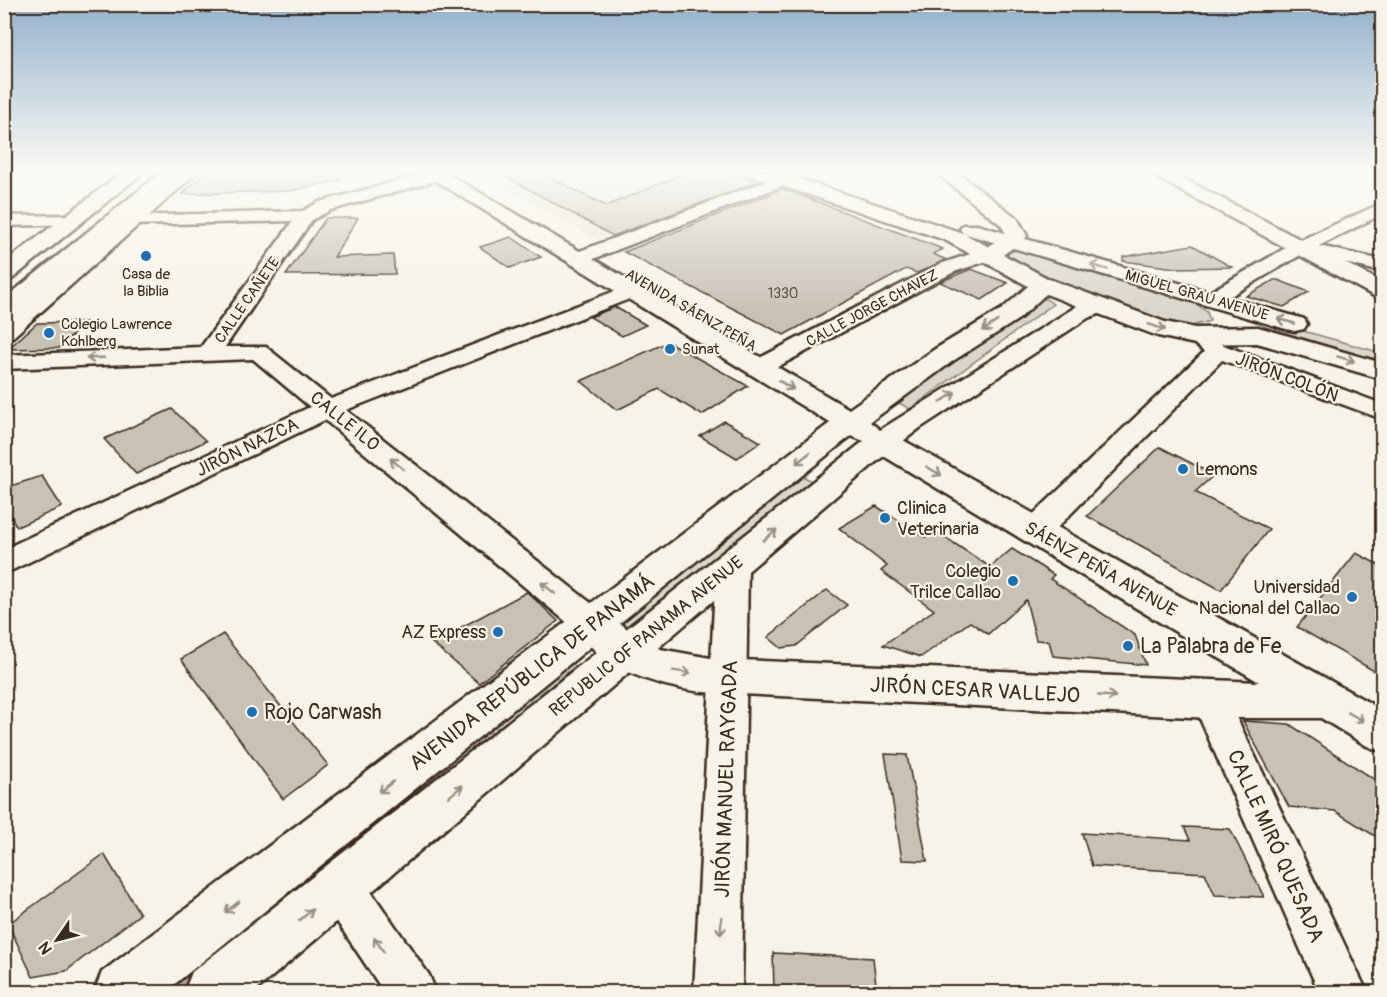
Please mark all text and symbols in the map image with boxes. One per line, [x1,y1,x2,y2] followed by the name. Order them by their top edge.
[139,249,153,263] marker: Casa de la Biblia
[211,253,284,347] street label: CALLE CAÑETE
[1090,261,1109,272] one-way arrow
[122,265,171,301] place label: Casa de la Biblia
[621,265,760,356] street label: AVENIDA SÁENZ PEÑA
[803,266,942,351] street label: CALLE JORGE CHAVEZ
[1123,266,1271,325] street label: MIGUEL GRAU AVENUE
[768,285,798,302] house number: 1330
[61,315,173,351] place label: Colegio Lawrence Kohlberg
[1277,315,1296,326] one-way arrow
[982,320,999,332] one-way arrow
[1147,323,1166,334] one-way arrow
[42,326,56,340] marker: Colegio Lawrence Kohlberg
[682,340,720,359] place label: Sunat
[663,342,677,356] marker: Sunat
[1232,346,1342,408] street label: JIRÓN COLÓN
[85,353,105,364] one-way arrow
[1336,354,1355,365] one-way arrow
[777,379,794,391] one-way arrow
[305,386,384,456] street label: CALLE ILO
[940,391,957,404] one-way arrow
[192,412,303,482] street label: JIRÓN NAZCA
[795,452,811,465] one-way arrow
[390,458,406,471] one-way arrow
[1195,458,1257,481] place label: Lemons
[1176,462,1190,476] marker: Lemons
[924,466,942,477] one-way arrow
[897,497,979,541] place label: Clinica Veterinaria
[878,511,892,525] marker: Clinica Veterinaria
[1020,516,1181,622] street label: SÁENZ PEÑA AVENUE
[762,528,778,541] one-way arrow
[544,551,748,722] street label: REPUBLIC OF PANAMA AVENUE
[910,560,1001,604] place label: Colegio Trilce Callao
[404,568,661,777] street label: AVENIDA REPÚBLICA DE PANAMÁ
[1006,574,1020,588] marker: Colegio Trilce Callao
[1199,576,1340,620] place label: Universidad Nacional del Callao
[541,581,557,594] one-way arrow
[1345,590,1359,604] marker: Universidad Nacional del Callao
[401,621,486,644] place label: AZ Express
[491,625,505,639] marker: AZ Express
[1140,633,1282,660] place label: La Palabra de Fe
[1121,639,1135,653] marker: La Palabra de Fe
[708,660,744,898] street label: JIRÓN MANUEL RAYGADA
[672,667,691,678] one-way arrow
[869,671,1081,709] street label: JIRÓN CESAR VALLEJO
[1097,690,1117,701] one-way arrow
[264,699,382,726] place label: Rojo Carwash
[245,705,259,719] marker: Rojo Carwash
[1347,711,1364,723] one-way arrow
[1221,745,1331,947] street label: CALLE MIRÓ QUESADA
[378,780,394,793] one-way arrow
[448,785,464,798] one-way arrow
[224,900,240,913] one-way arrow
[298,908,314,921] one-way arrow
[27,910,87,970] north arrow
[715,915,726,935] one-way arrow
[372,937,385,953] one-way arrow
[34,938,57,958] text: N

